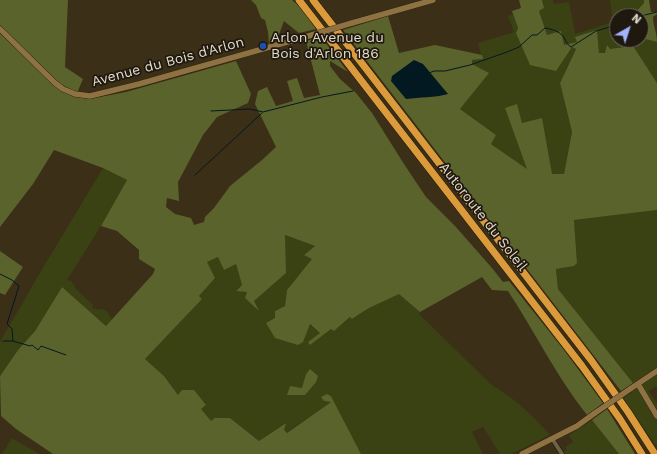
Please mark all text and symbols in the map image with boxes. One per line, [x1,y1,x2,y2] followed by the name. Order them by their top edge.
[609,8,649,48] north arrow
[629,11,643,27] text: N
[271,30,384,62] place label: Arlon Avenue du Bois d'Arlon 186
[90,34,246,90] street label: Avenue du Bois d'Arlon
[258,41,268,51] marker: Arlon Avenue du Bois d'Arlon 186
[435,159,531,275] street label: Autoroute du Soleil

